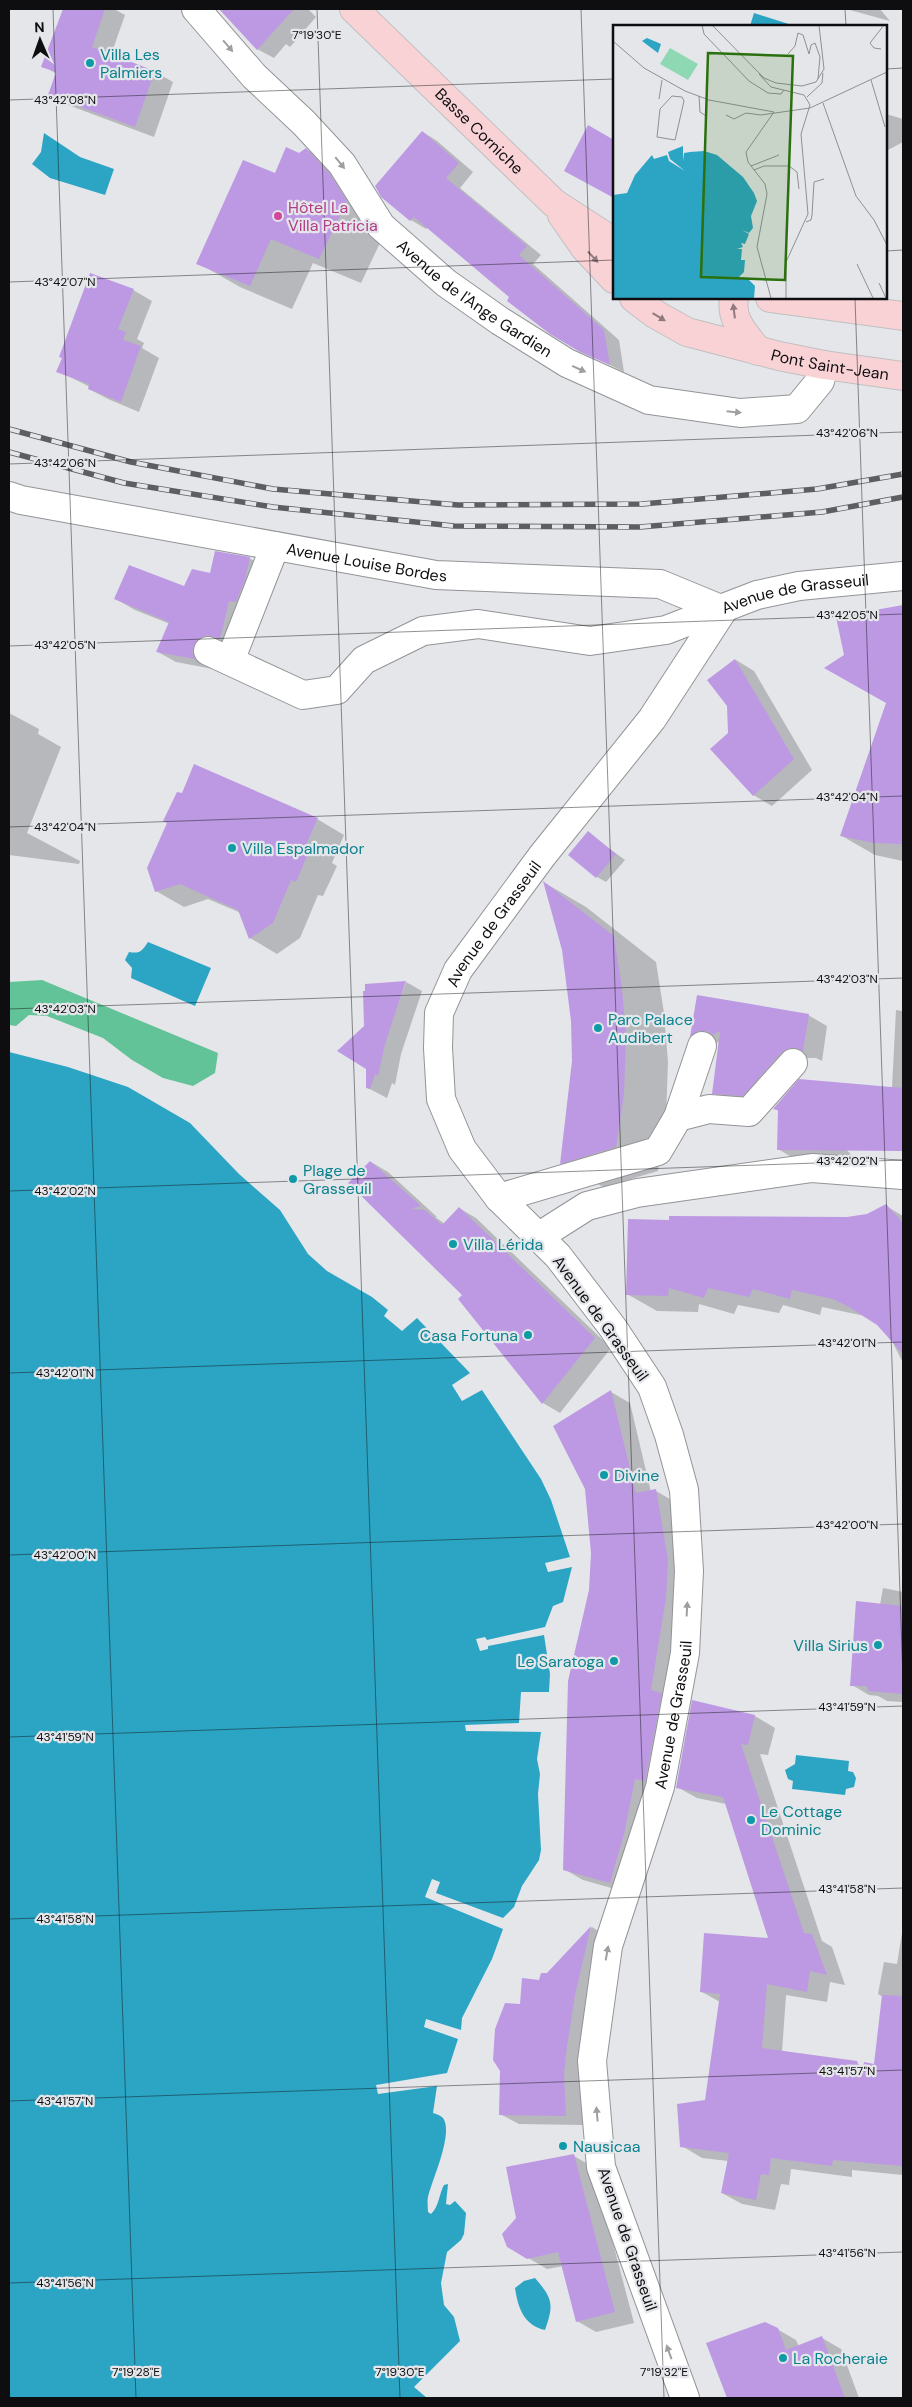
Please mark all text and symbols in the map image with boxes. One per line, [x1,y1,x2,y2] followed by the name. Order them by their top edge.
[15,15,65,65] north arrow
[34,18,45,36] text: N
[613,25,887,299] inset map
[292,27,342,43] text: 7°19'30"E
[222,39,234,51] one-way arrow
[100,44,162,83] place label: Villa Les Palmiers
[84,57,96,69] marker: Villa Les Palmiers
[431,84,528,179] street label: Basse Corniche
[34,92,96,108] text: 43°42'08"N
[335,156,346,169] one-way arrow
[288,197,378,236] place label: Hôtel La Villa Patricia
[272,210,284,222] marker: Hôtel La Villa Patricia
[392,235,556,362] street label: Avenue de l'Ange Gardien
[587,250,599,262] one-way arrow
[34,274,96,290] text: 43°42'07"N
[730,302,738,318] one-way arrow
[653,312,666,321] one-way arrow
[769,344,890,385] street label: Pont Saint-Jean
[572,365,586,373] one-way arrow
[726,408,742,416] one-way arrow
[816,425,878,441] text: 43°42'06"N
[34,455,96,471] text: 43°42'06"N
[285,538,447,586] street label: Avenue Louise Bordes
[718,569,870,619] street label: Avenue de Grasseuil
[816,607,878,623] text: 43°42'05"N
[34,637,96,653] text: 43°42'05"N
[816,789,878,805] text: 43°42'04"N
[34,819,96,835] text: 43°42'04"N
[242,838,364,859] place label: Villa Espalmador
[226,842,238,854] marker: Villa Espalmador
[442,857,546,990] street label: Avenue de Grasseuil
[816,971,878,987] text: 43°42'03"N
[34,1001,96,1017] text: 43°42'03"N
[608,1009,693,1048] place label: Parc Palace Audibert
[592,1022,604,1034] marker: Parc Palace Audibert
[816,1153,878,1169] text: 43°42'02"N
[303,1160,371,1199] place label: Plage de Grasseuil
[287,1173,299,1185] marker: Plage de Grasseuil
[34,1183,96,1199] text: 43°42'02"N
[463,1234,543,1255] place label: Villa Lérida
[447,1238,459,1250] marker: Villa Lérida
[548,1251,653,1385] street label: Avenue de Grasseuil
[420,1325,518,1346] place label: Casa Fortuna
[522,1329,534,1341] marker: Casa Fortuna
[818,1335,876,1351] text: 43°42'01"N
[36,1365,94,1381] text: 43°42'01"N
[614,1465,659,1486] place label: Divine
[598,1469,610,1481] marker: Divine
[816,1517,878,1533] text: 43°42'00"N
[34,1547,96,1563] text: 43°42'00"N
[684,1601,692,1617] one-way arrow
[793,1635,868,1656] place label: Villa Sirius
[872,1639,884,1651] marker: Villa Sirius
[650,1640,697,1791] street label: Avenue de Grasseuil
[517,1651,604,1672] place label: Le Saratoga
[608,1655,620,1667] marker: Le Saratoga
[818,1699,876,1715] text: 43°41'59"N
[36,1729,94,1745] text: 43°41'59"N
[761,1801,842,1840] place label: Le Cottage Dominic
[745,1814,757,1826] marker: Le Cottage Dominic
[818,1881,876,1897] text: 43°41'58"N
[36,1911,94,1927] text: 43°41'58"N
[604,1945,612,1961] one-way arrow
[819,2063,875,2079] text: 43°41'57"N
[37,2093,93,2109] text: 43°41'57"N
[592,2106,600,2122] one-way arrow
[573,2136,640,2157] place label: Nausicaa
[557,2140,569,2152] marker: Nausicaa
[593,2165,662,2314] street label: Avenue de Grasseuil
[818,2245,876,2261] text: 43°41'56"N
[36,2275,94,2291] text: 43°41'56"N
[665,2345,672,2360] one-way arrow
[793,2348,888,2369] place label: La Rocheraie
[777,2352,789,2364] marker: La Rocheraie
[112,2364,160,2380] text: 7°19'28"E
[375,2364,425,2380] text: 7°19'30"E
[640,2364,688,2380] text: 7°19'32"E

